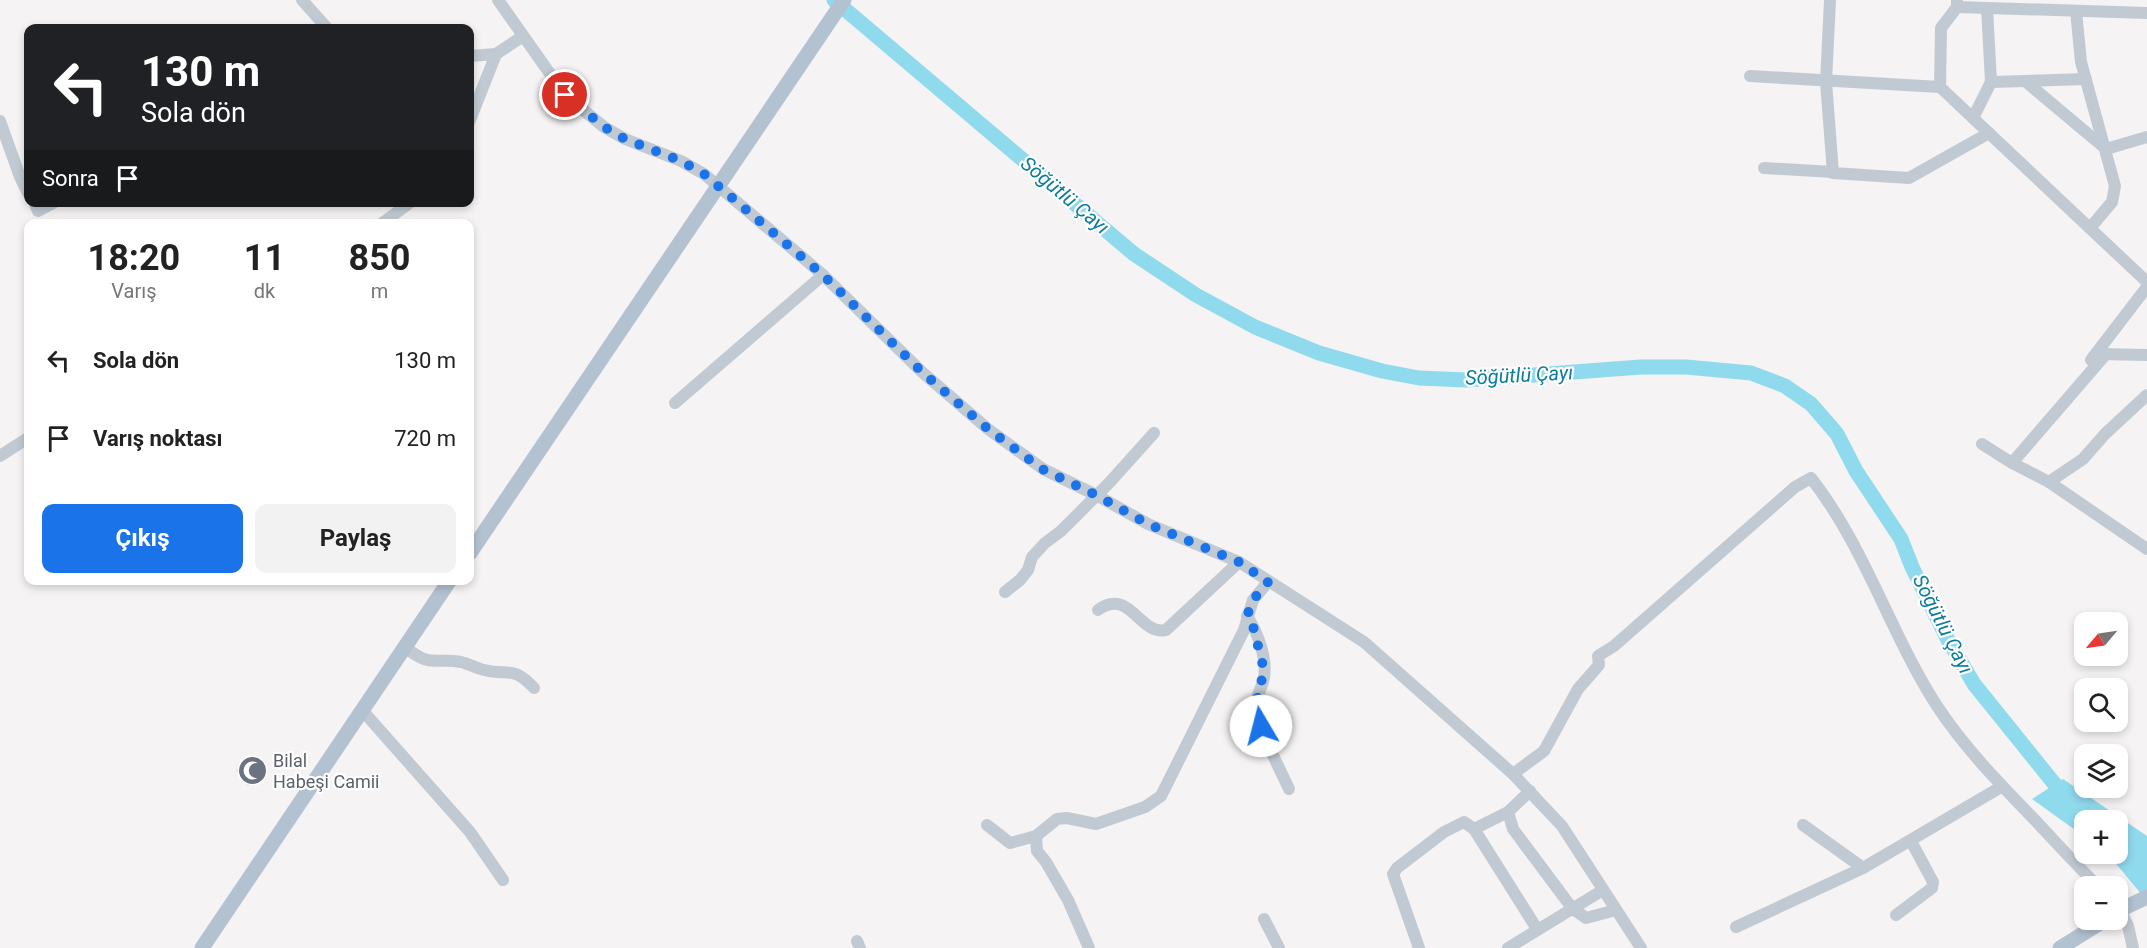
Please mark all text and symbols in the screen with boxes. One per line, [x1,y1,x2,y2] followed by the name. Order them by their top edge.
[141,47,260,96] text: 130 m
[42,48,120,126] icon: left
[539,69,590,120] pin
[548,78,581,111] icon: arrive
[141,97,246,129] text: Sola dön
[1016,151,1114,239] water label: Söğütlü Çayı
[111,162,144,195] icon: arrive
[42,166,99,191] text: Sonra
[87,237,180,279] text: 18:20
[244,237,285,279] text: 11
[349,237,411,279] text: 850
[111,279,156,303] text: Varış
[254,279,275,303] text: dk
[371,279,388,303] text: m
[42,344,75,377] icon: left
[93,348,179,373] text: Sola dön
[394,348,456,373] text: 130 m
[1465,360,1574,390] water label: Söğütlü Çayı
[42,422,75,455] icon: arrive
[93,426,223,451] text: Varış noktası
[394,426,456,451] text: 720 m
[42,504,243,573] button: Çıkış
[255,504,456,573] button: Paylaş
[1908,570,1978,678] water label: Söğütlü Çayı
[2074,612,2128,666] north arrow
[2074,612,2128,930] map controls
[2074,678,2128,732] button: search
[1229,694,1293,758] position arrow
[2074,744,2128,798] button: layers
[273,750,379,792] place label: Bilal Habeşi Camii
[236,755,268,787] mosque icon: Bilal Habeşi Camii
[2074,810,2128,864] button: +
[2074,876,2128,930] button: −

